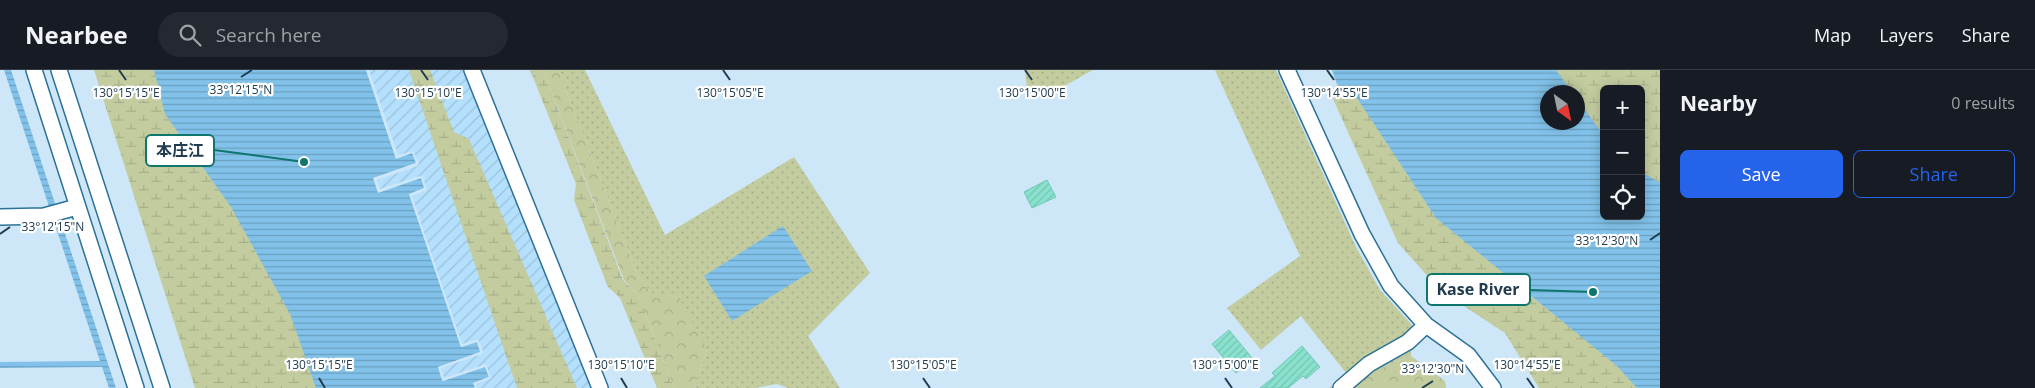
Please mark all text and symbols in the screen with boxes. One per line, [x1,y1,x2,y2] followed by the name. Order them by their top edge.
[158,12,508,57] search box
[25,18,128,51] text: Nearbee
[176,21,204,49] icon: search
[216,22,322,48] text: Search here
[1814,23,1851,47] text: Map
[1879,23,1934,47] text: Layers
[1962,23,2010,47] text: Share
[210,81,272,98] text: 33°12'15"N
[92,84,160,101] text: 130°15'15"E
[394,84,462,101] text: 130°15'10"E
[696,84,764,101] text: 130°15'05"E
[998,84,1066,101] text: 130°15'00"E
[1300,84,1368,101] text: 130°14'55"E
[1540,85,1585,130] north arrow
[1600,85,1645,220] map controls
[1600,85,1645,130] button: +
[1680,89,1757,117] text: Nearby
[1951,92,2015,114] text: 0 results
[1600,130,1645,175] button: −
[146,135,214,166] callout: 本庄江
[156,139,204,161] text: 本庄江
[1680,150,1843,198] button: Save
[1853,150,2015,198] button: Share
[1600,175,1645,220] button: locate
[22,218,84,235] text: 33°12'15"N
[1576,232,1638,249] text: 33°12'30"N
[1427,274,1530,305] callout: Kase River
[1436,278,1520,300] text: Kase River
[285,356,353,373] text: 130°15'15"E
[587,356,655,373] text: 130°15'10"E
[889,356,957,373] text: 130°15'05"E
[1191,356,1259,373] text: 130°15'00"E
[1493,356,1561,373] text: 130°14'55"E
[1402,360,1464,377] text: 33°12'30"N

